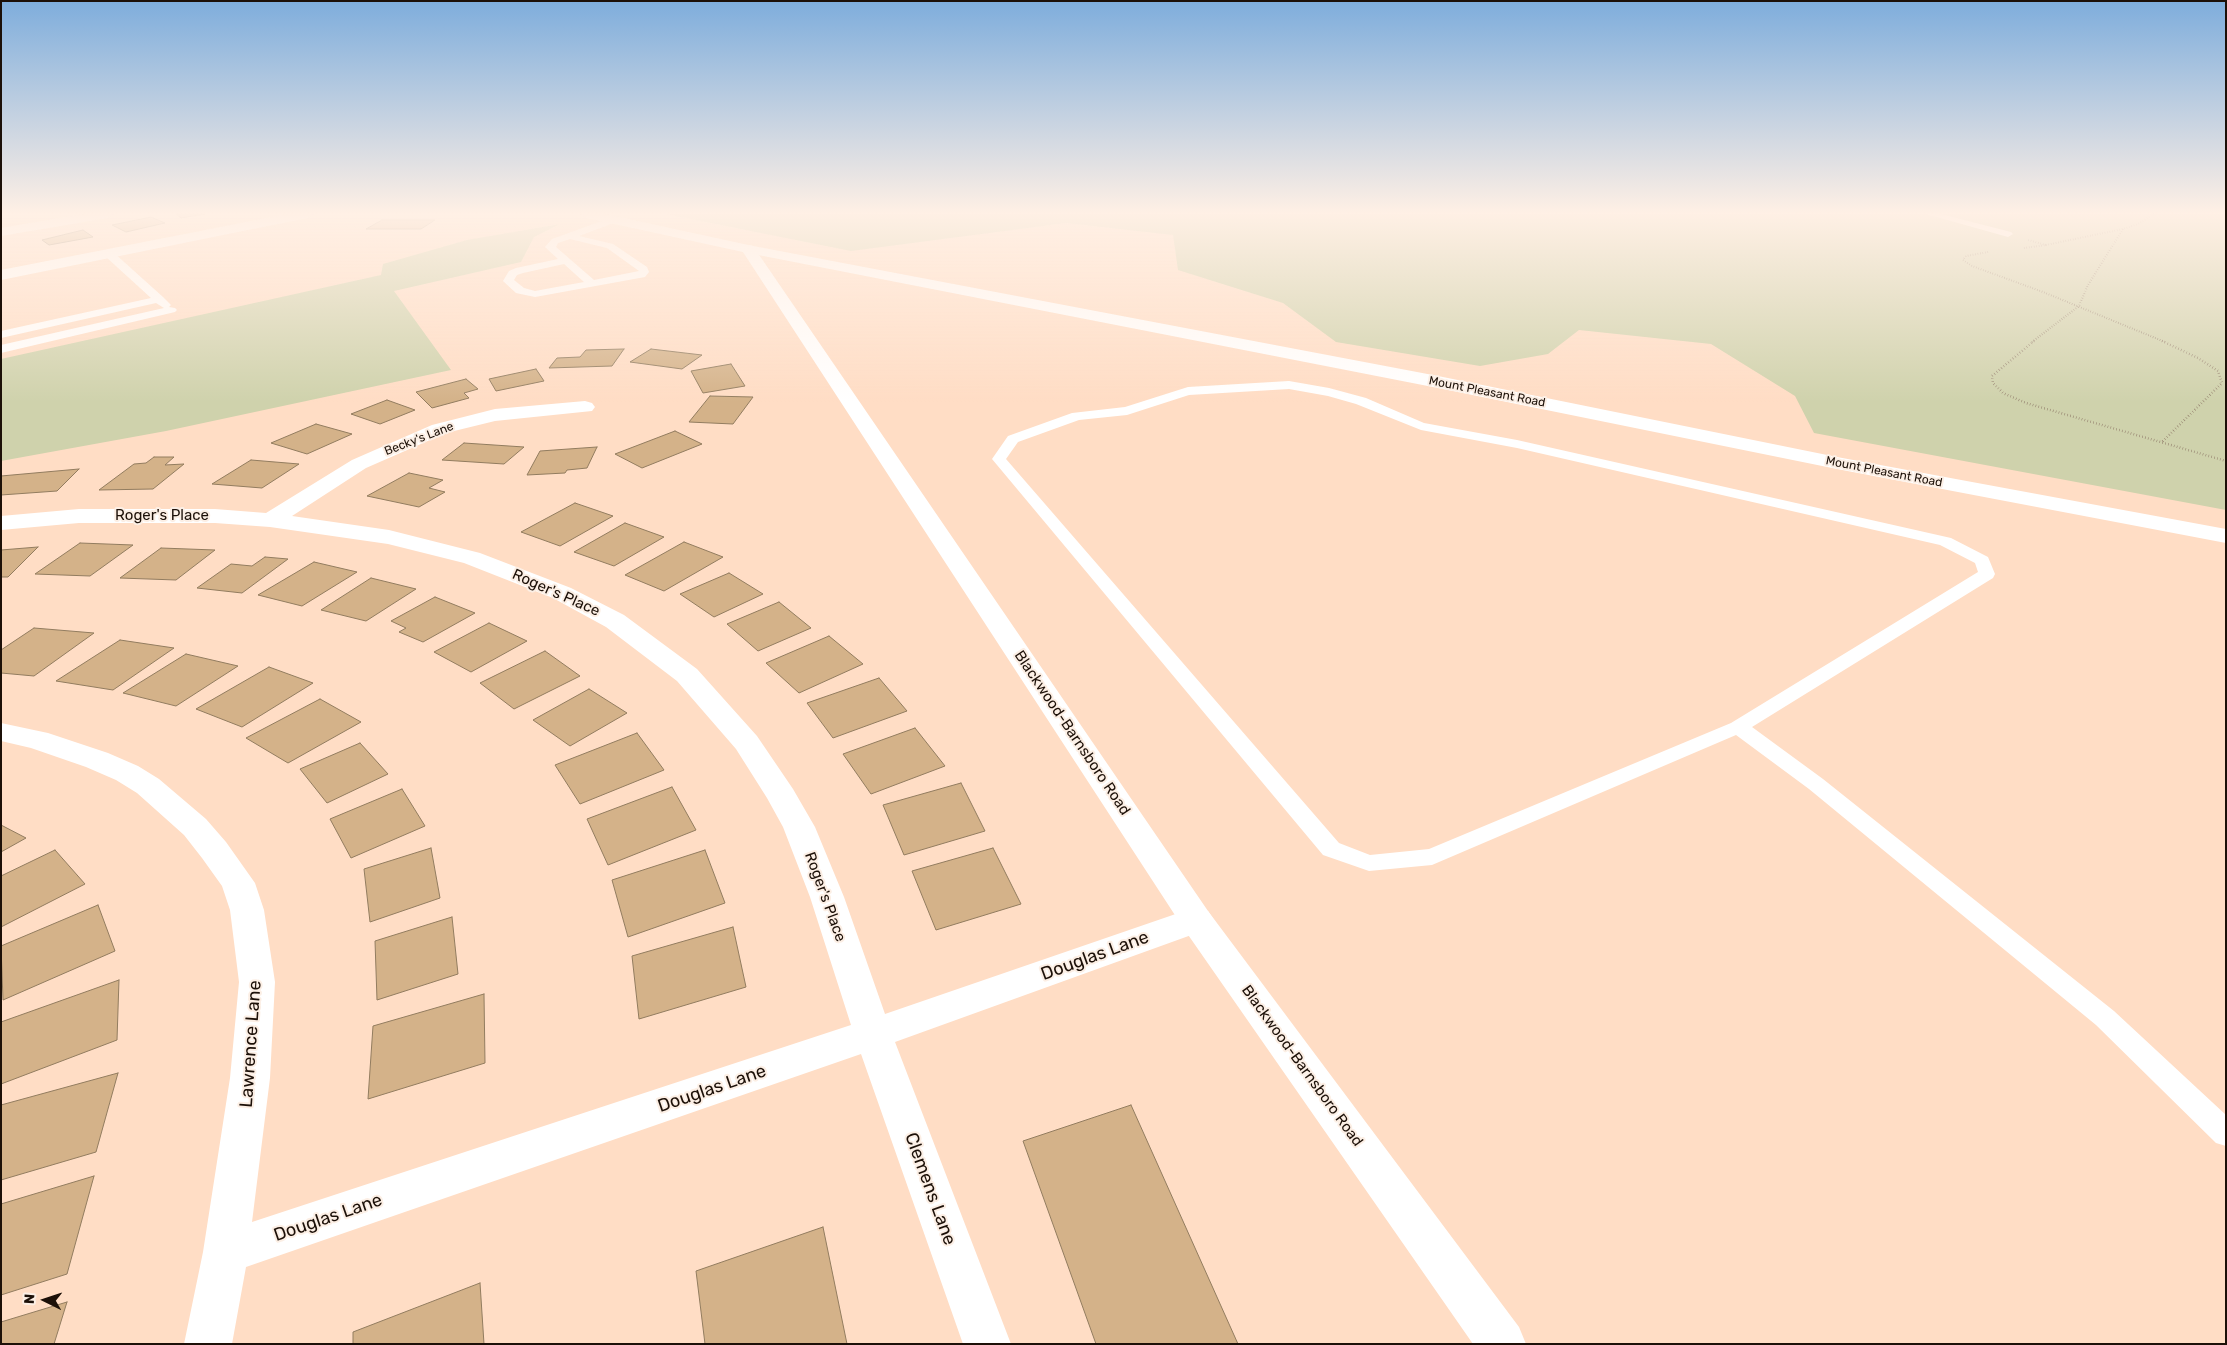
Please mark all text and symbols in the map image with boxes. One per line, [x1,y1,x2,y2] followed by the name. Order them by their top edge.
[1428,374,1546,410] street label: Mount Pleasant Road
[382,419,456,459] street label: Becky's Lane
[1825,454,1943,490] street label: Mount Pleasant Road
[115,507,209,525] street label: Roger's Place
[509,566,603,620] street label: Roger's Place
[1010,647,1134,819] street label: Blackwood-Barnsboro Road
[800,850,850,944] street label: Roger's Place
[1038,926,1152,986] street label: Douglas Lane
[236,980,266,1108] street label: Lawrence Lane
[1237,982,1367,1150] street label: Blackwood-Barnsboro Road
[655,1060,769,1118] street label: Douglas Lane
[900,1130,960,1248] street label: Clemens Lane
[271,1189,385,1247] street label: Douglas Lane
[20,1275,70,1325] north arrow
[21,1293,38,1305] text: N

